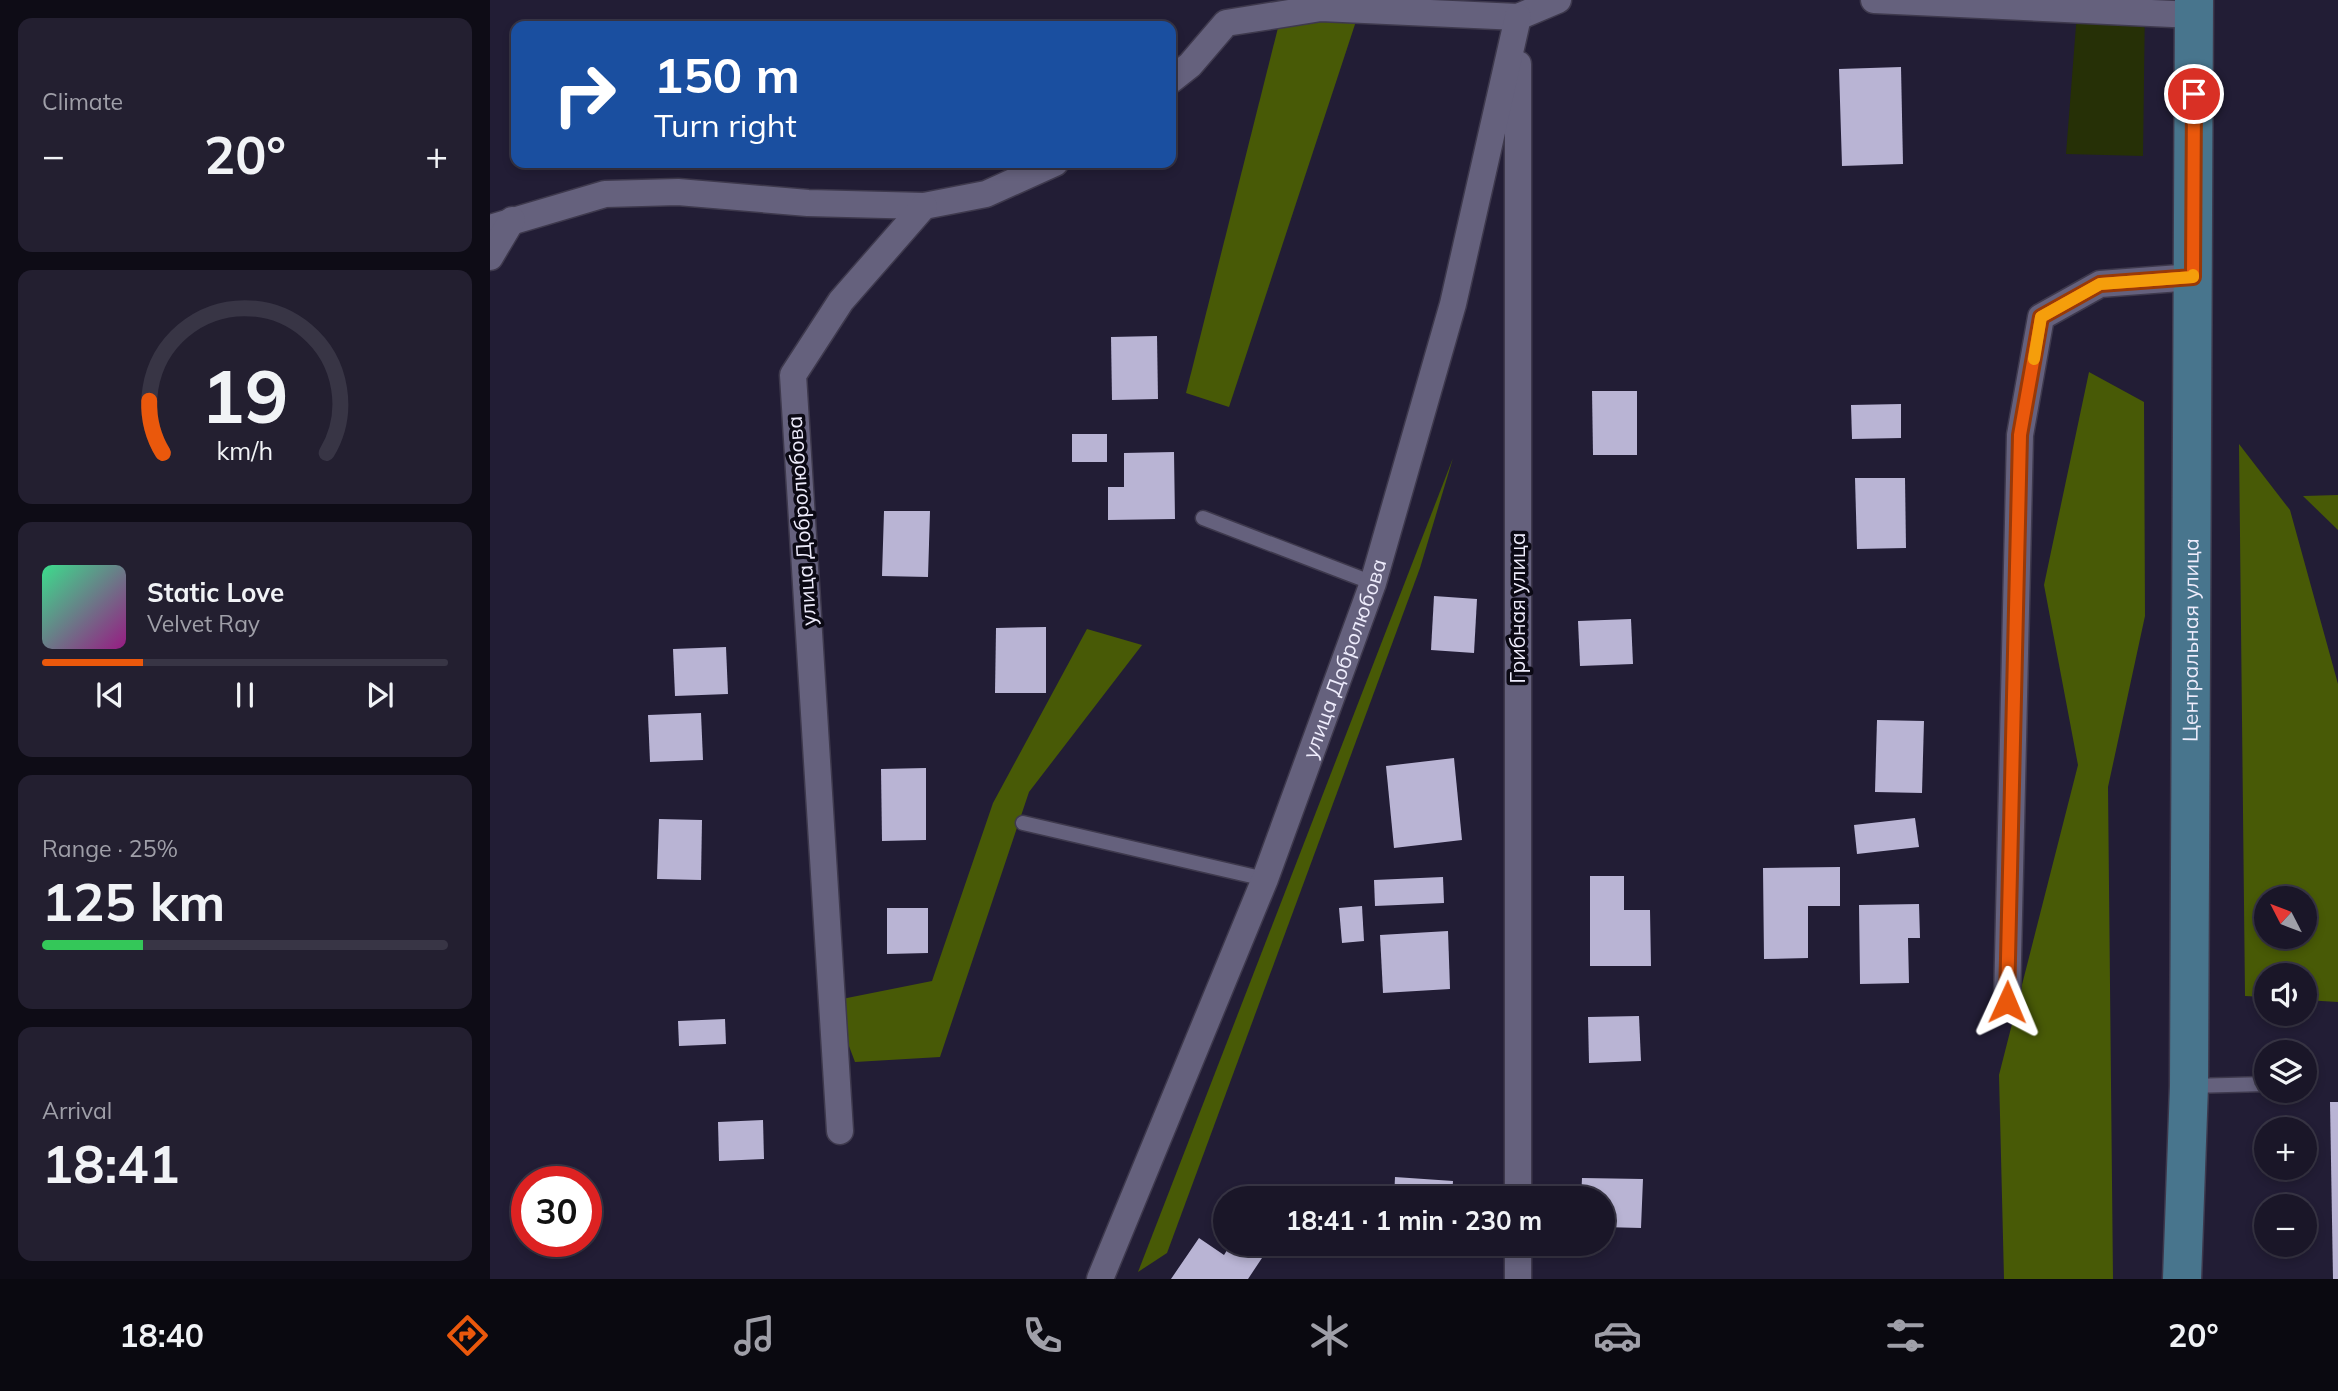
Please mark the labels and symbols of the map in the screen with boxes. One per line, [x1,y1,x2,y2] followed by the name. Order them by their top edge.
[2164,64,2224,124] pin
[781,415,821,627] street label: улица Добролюбова
[1504,532,1530,684] street label: Грибная улица
[2177,538,2204,742] street label: Центральная улица
[1296,556,1391,762] street label: улица Добролюбова
[2254,886,2317,948] north arrow
[1970,965,2044,1039] position arrow
[511,1166,602,1257] speed limit sign: 30

